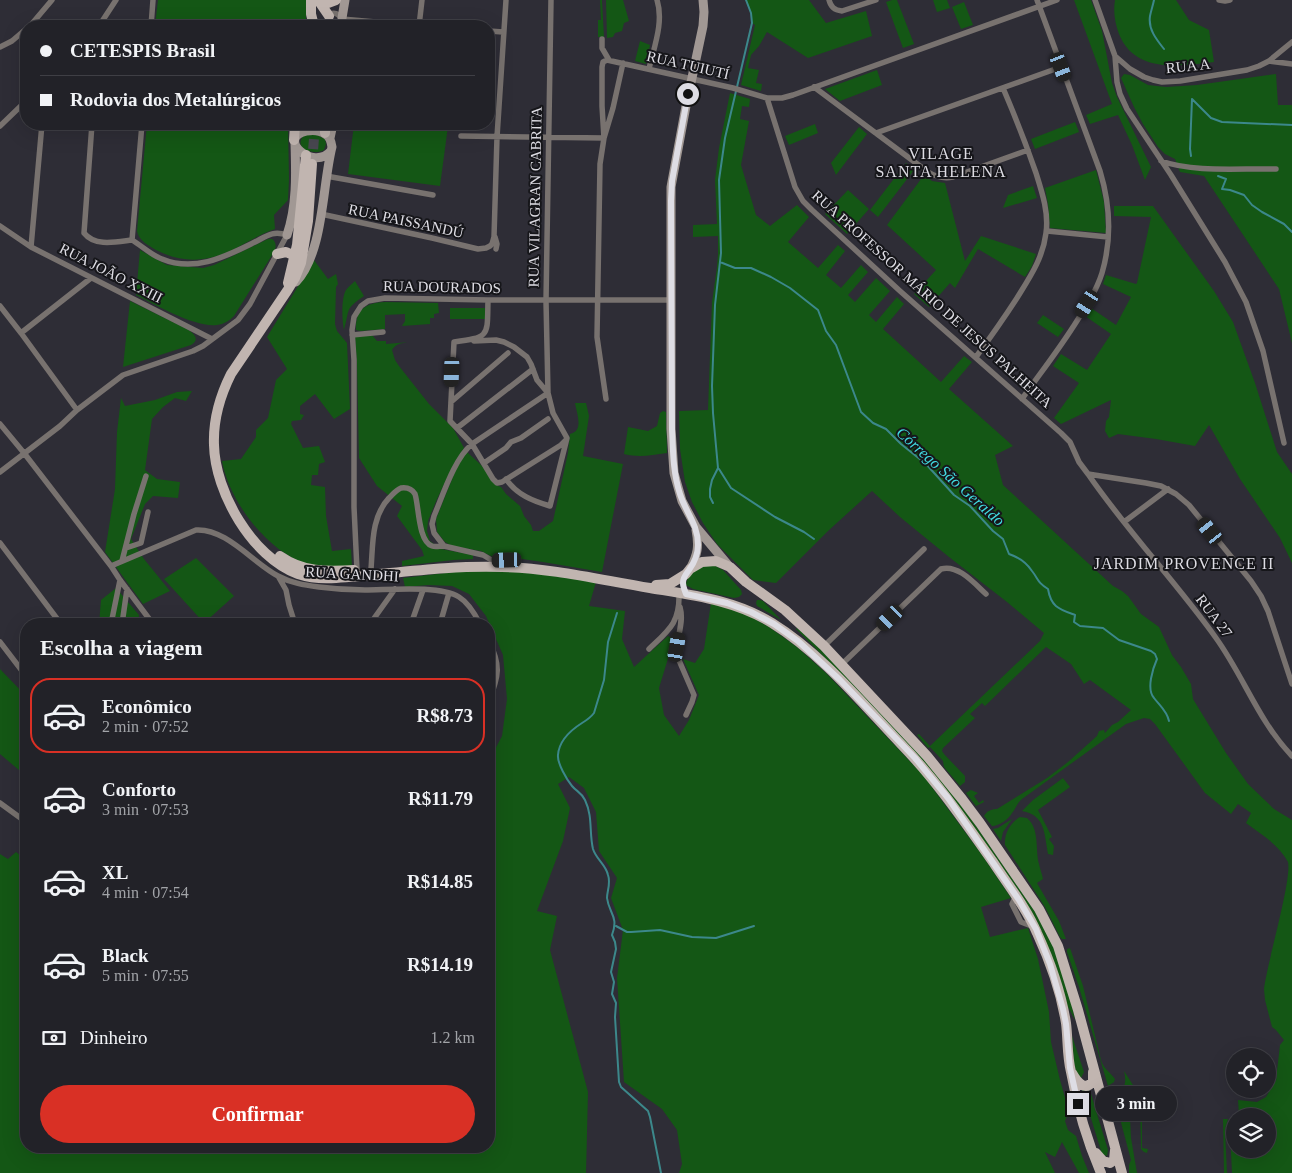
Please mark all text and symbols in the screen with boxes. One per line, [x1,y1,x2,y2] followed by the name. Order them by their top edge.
[70,40,215,61] text: CETESPIS Brasil
[645,48,731,82] street label: RUA TUIUTÍ
[1048,50,1073,84] car
[1165,56,1211,76] street label: RUA A
[677,83,699,105] route start
[70,89,281,110] text: Rodovia dos Metalúrgicos
[525,106,545,288] street label: RUA VILAGRAN CABRITA
[875,145,1007,180] district label: VILAGE SANTA HELENA
[809,187,1055,411] street label: RUA PROFESSOR MÁRIO DE JESUS PALHEITA
[347,201,465,241] street label: RUA PAISSANDÚ
[57,240,165,306] street label: RUA JOÃO XXIII
[383,278,501,296] street label: RUA DOURADOS
[1072,287,1101,321] car
[443,357,460,387] car
[893,424,1008,530] water label: Córrego São Geraldo
[1194,515,1225,547] car
[491,552,522,568] car
[1094,555,1274,572] district label: JARDIM PROVENCE II
[305,564,399,584] street label: RUA GANDHI
[1193,591,1236,641] street label: RUA 27
[873,602,906,634] car
[667,631,686,663] car
[40,635,203,660] text: Escolha a viagem
[42,693,87,738] icon: car
[102,696,192,717] text: Econômico
[417,705,473,726] text: R$8.73
[102,718,189,735] text: 2 min · 07:52
[42,776,87,821] icon: car
[102,779,176,800] text: Conforto
[408,788,473,809] text: R$11.79
[102,801,189,818] text: 3 min · 07:53
[42,859,87,904] icon: car
[102,862,128,883] text: XL
[407,871,473,892] text: R$14.85
[102,884,189,901] text: 4 min · 07:54
[42,942,87,987] icon: car
[102,945,148,966] text: Black
[407,954,473,975] text: R$14.19
[102,967,189,984] text: 5 min · 07:55
[40,1024,68,1052] icon: cash
[80,1027,148,1048] text: Dinheiro
[431,1029,475,1046] text: 1.2 km
[1226,1048,1276,1158] map controls
[1226,1048,1276,1098] button: locate
[40,1085,475,1143] button: Confirmar
[1096,1086,1178,1122] callout: 3 min
[1067,1093,1089,1115] route end
[1117,1095,1155,1112] text: 3 min
[1226,1108,1276,1158] button: layers

